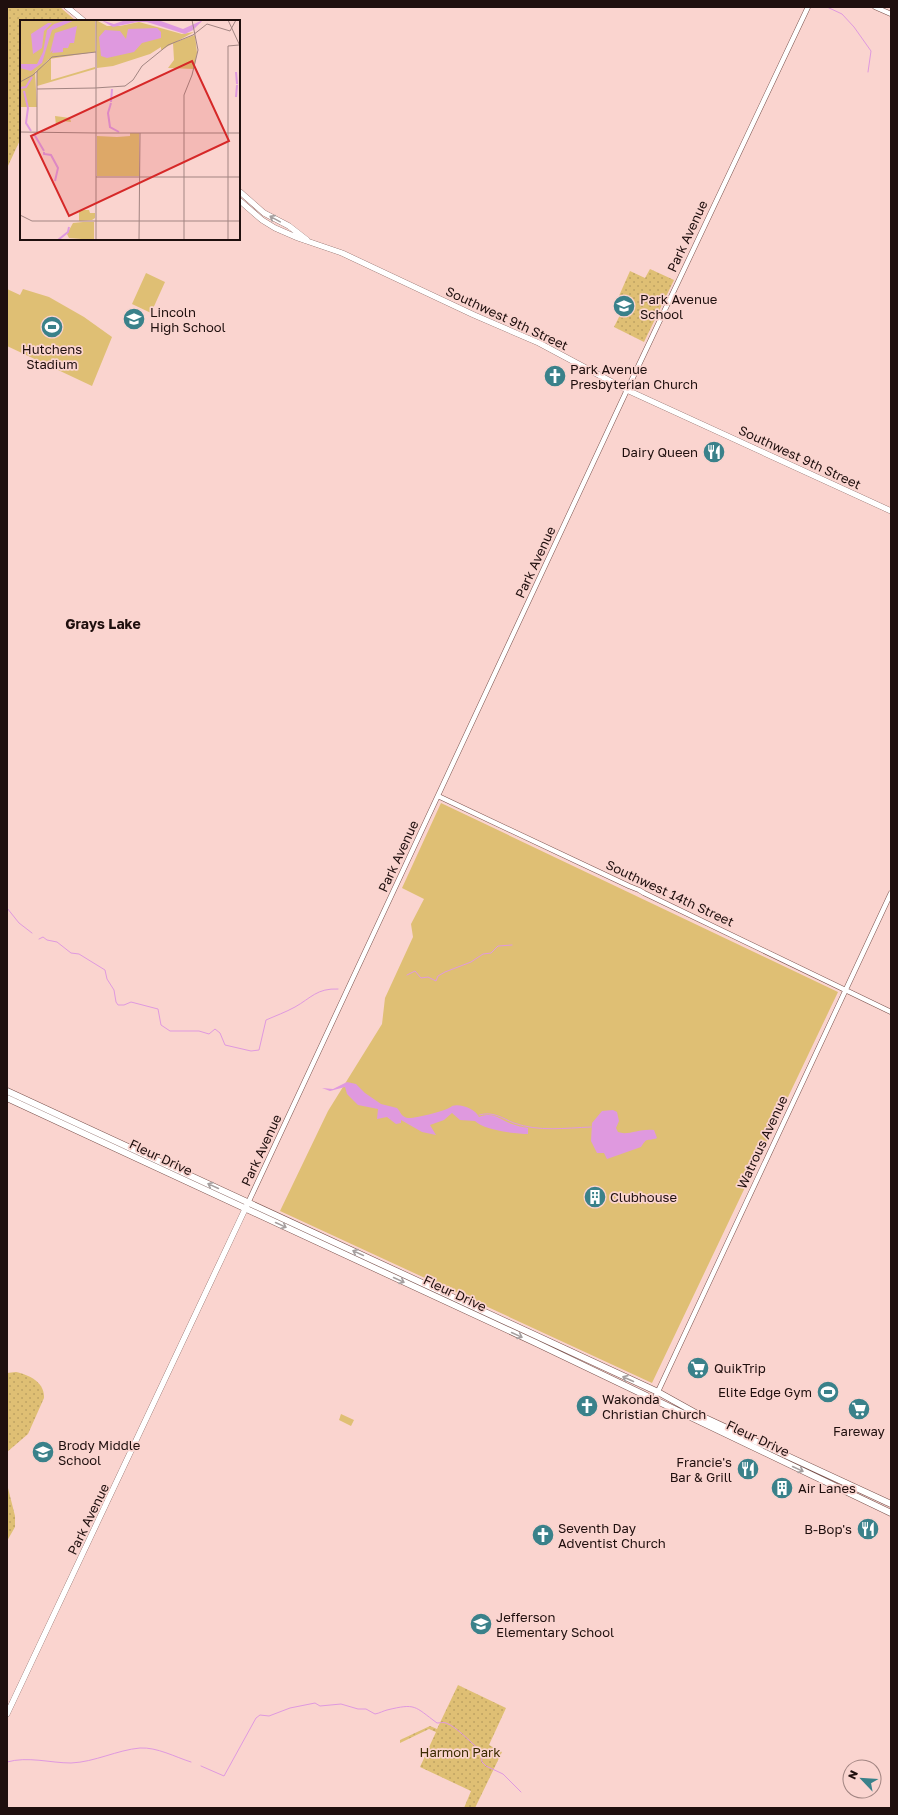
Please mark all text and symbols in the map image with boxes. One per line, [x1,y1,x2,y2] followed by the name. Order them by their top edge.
[20,20,240,240] inset map
[663,198,711,274] street label: Park Avenue
[269,215,281,222] one-way arrow
[443,283,571,353] street label: Southwest 9th Street
[640,291,717,322] place label: Park Avenue School
[611,293,637,319] school or university icon: Park Avenue School
[150,304,226,335] place label: Lincoln High School
[121,306,147,332] school or university icon: Lincoln High School
[39,314,65,340] sports icon: Hutchens Stadium
[22,341,82,372] place label: Hutchens Stadium
[570,361,698,392] place label: Park Avenue Presbyterian Church
[542,363,568,389] church icon: Park Avenue Presbyterian Church
[736,422,864,492] street label: Southwest 9th Street
[701,439,727,465] restaurant icon: Dairy Queen
[622,444,698,460] place label: Dairy Queen
[511,524,559,600] street label: Park Avenue
[65,615,141,632] district label: Grays Lake
[374,818,422,894] street label: Park Avenue
[603,856,737,930] street label: Southwest 14th Street
[733,1093,791,1191] street label: Watrous Avenue
[237,1112,285,1188] street label: Park Avenue
[127,1135,195,1179] street label: Fleur Drive
[207,1182,219,1189] one-way arrow
[582,1184,608,1210] building icon: Clubhouse
[610,1189,677,1205] place label: Clubhouse
[274,1222,286,1229] one-way arrow
[353,1249,365,1256] one-way arrow
[421,1271,489,1315] street label: Fleur Drive
[393,1277,405,1284] one-way arrow
[510,1332,522,1339] one-way arrow
[685,1355,711,1381] supermarket icon: QuikTrip
[714,1360,766,1376] place label: QuikTrip
[623,1375,635,1382] one-way arrow
[815,1379,841,1405] sports icon: Elite Edge Gym
[718,1384,812,1400] place label: Elite Edge Gym
[602,1391,706,1422] place label: Wakonda Christian Church
[574,1393,600,1419] church icon: Wakonda Christian Church
[846,1396,872,1422] supermarket icon: Fareway
[724,1416,792,1460] street label: Fleur Drive
[833,1423,886,1439] place label: Fareway
[58,1437,140,1468] place label: Brody Middle School
[30,1439,56,1465] school or university icon: Brody Middle School
[670,1454,732,1485] place label: Francie's Bar & Grill
[735,1456,761,1482] restaurant icon: Francie's Bar & Grill
[792,1466,804,1473] one-way arrow
[769,1475,795,1501] building icon: Air Lanes
[798,1480,856,1496] place label: Air Lanes
[64,1481,112,1557] street label: Park Avenue
[855,1516,881,1542] restaurant icon: B-Bop's
[558,1520,666,1551] place label: Seventh Day Adventist Church
[804,1521,852,1537] place label: B-Bop's
[530,1522,556,1548] church icon: Seventh Day Adventist Church
[496,1609,614,1640] place label: Jefferson Elementary School
[468,1611,494,1637] school or university icon: Jefferson Elementary School
[420,1744,501,1760] park label: Harmon Park
[842,1759,882,1799] north arrow
[845,1768,860,1781] text: N

